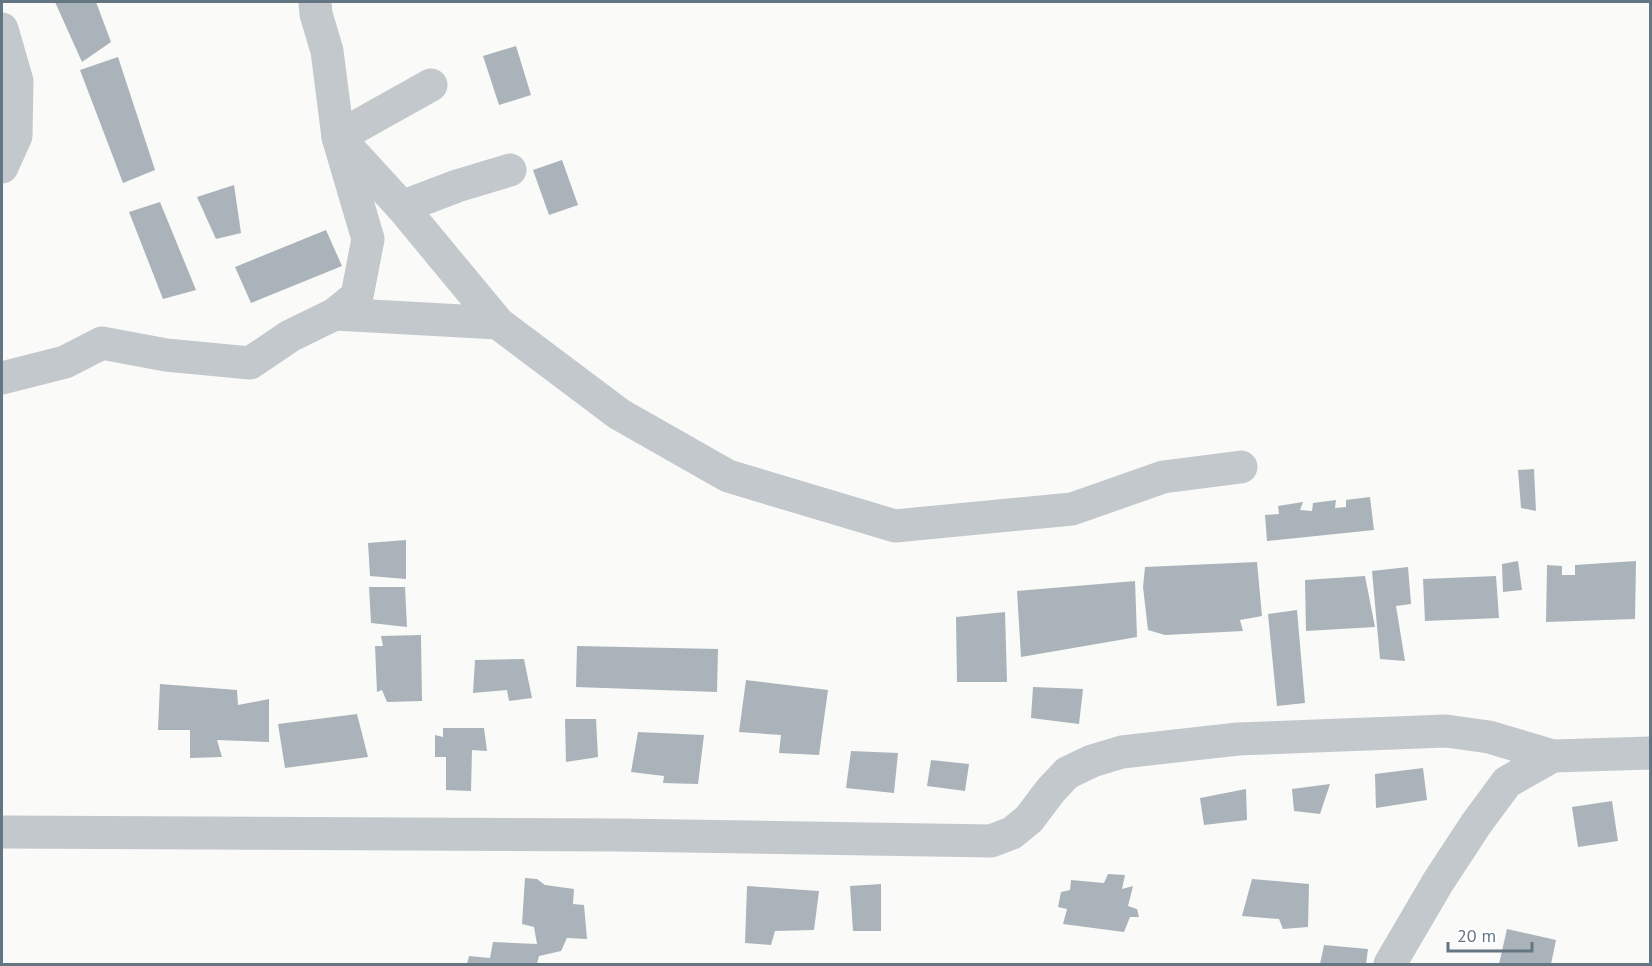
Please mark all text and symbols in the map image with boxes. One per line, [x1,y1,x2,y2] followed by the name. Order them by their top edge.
[1448,915,1532,953] scale bar
[1457,924,1496,947] text: 20 m

